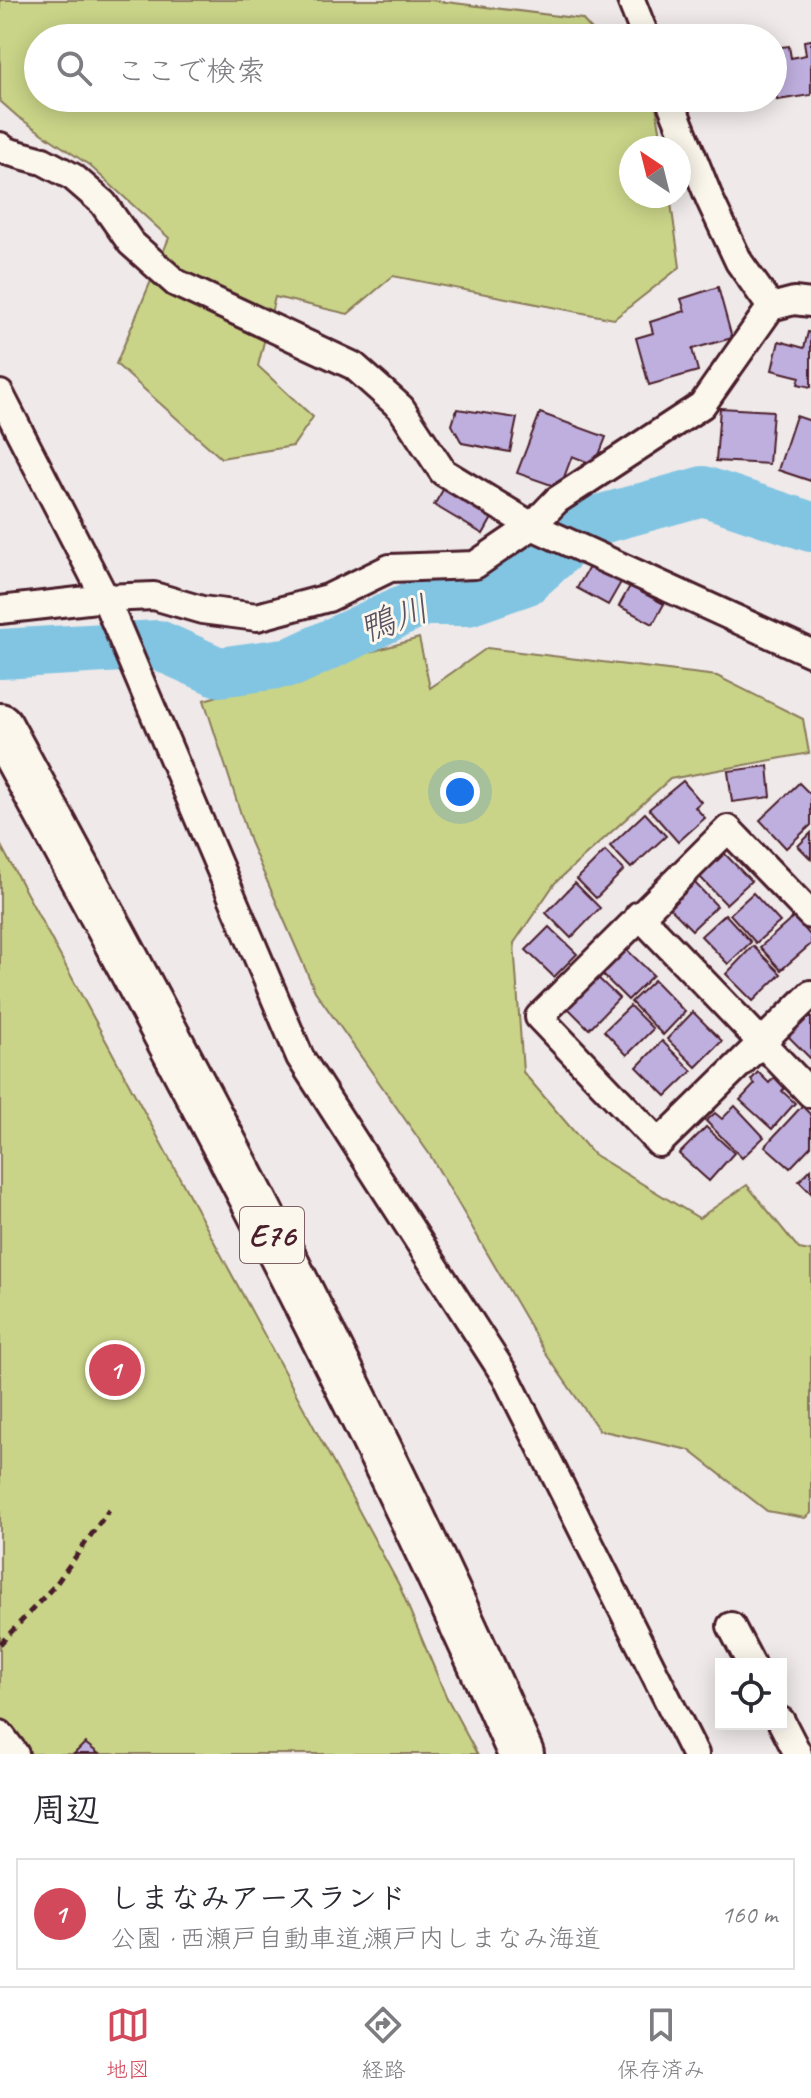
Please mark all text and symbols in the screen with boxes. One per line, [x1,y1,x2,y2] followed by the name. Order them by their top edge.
[24,24,787,112] search box
[52,46,96,90] icon: search
[116,52,266,90] text: ここで検索
[619,136,691,208] north arrow
[352,585,436,653] water label: 鴨川
[440,772,480,812] your location
[240,1207,304,1263] road number: E76
[89,1340,141,1400] pin: 1
[715,1658,787,1730] map controls
[715,1658,787,1730] button: locate
[32,1788,100,1831] text: 周辺
[110,1879,407,1917] text: しまなみアースランド
[54,1898,66,1931] text: 1
[721,1898,777,1931] text: 160 m
[110,1922,601,1955] text: 公園 · 西瀬戸自動車道;瀬戸内しまなみ海道
[106,2003,150,2084] tab: 地図
[361,2003,405,2084] tab: 経路
[617,2003,705,2084] tab: 保存済み

